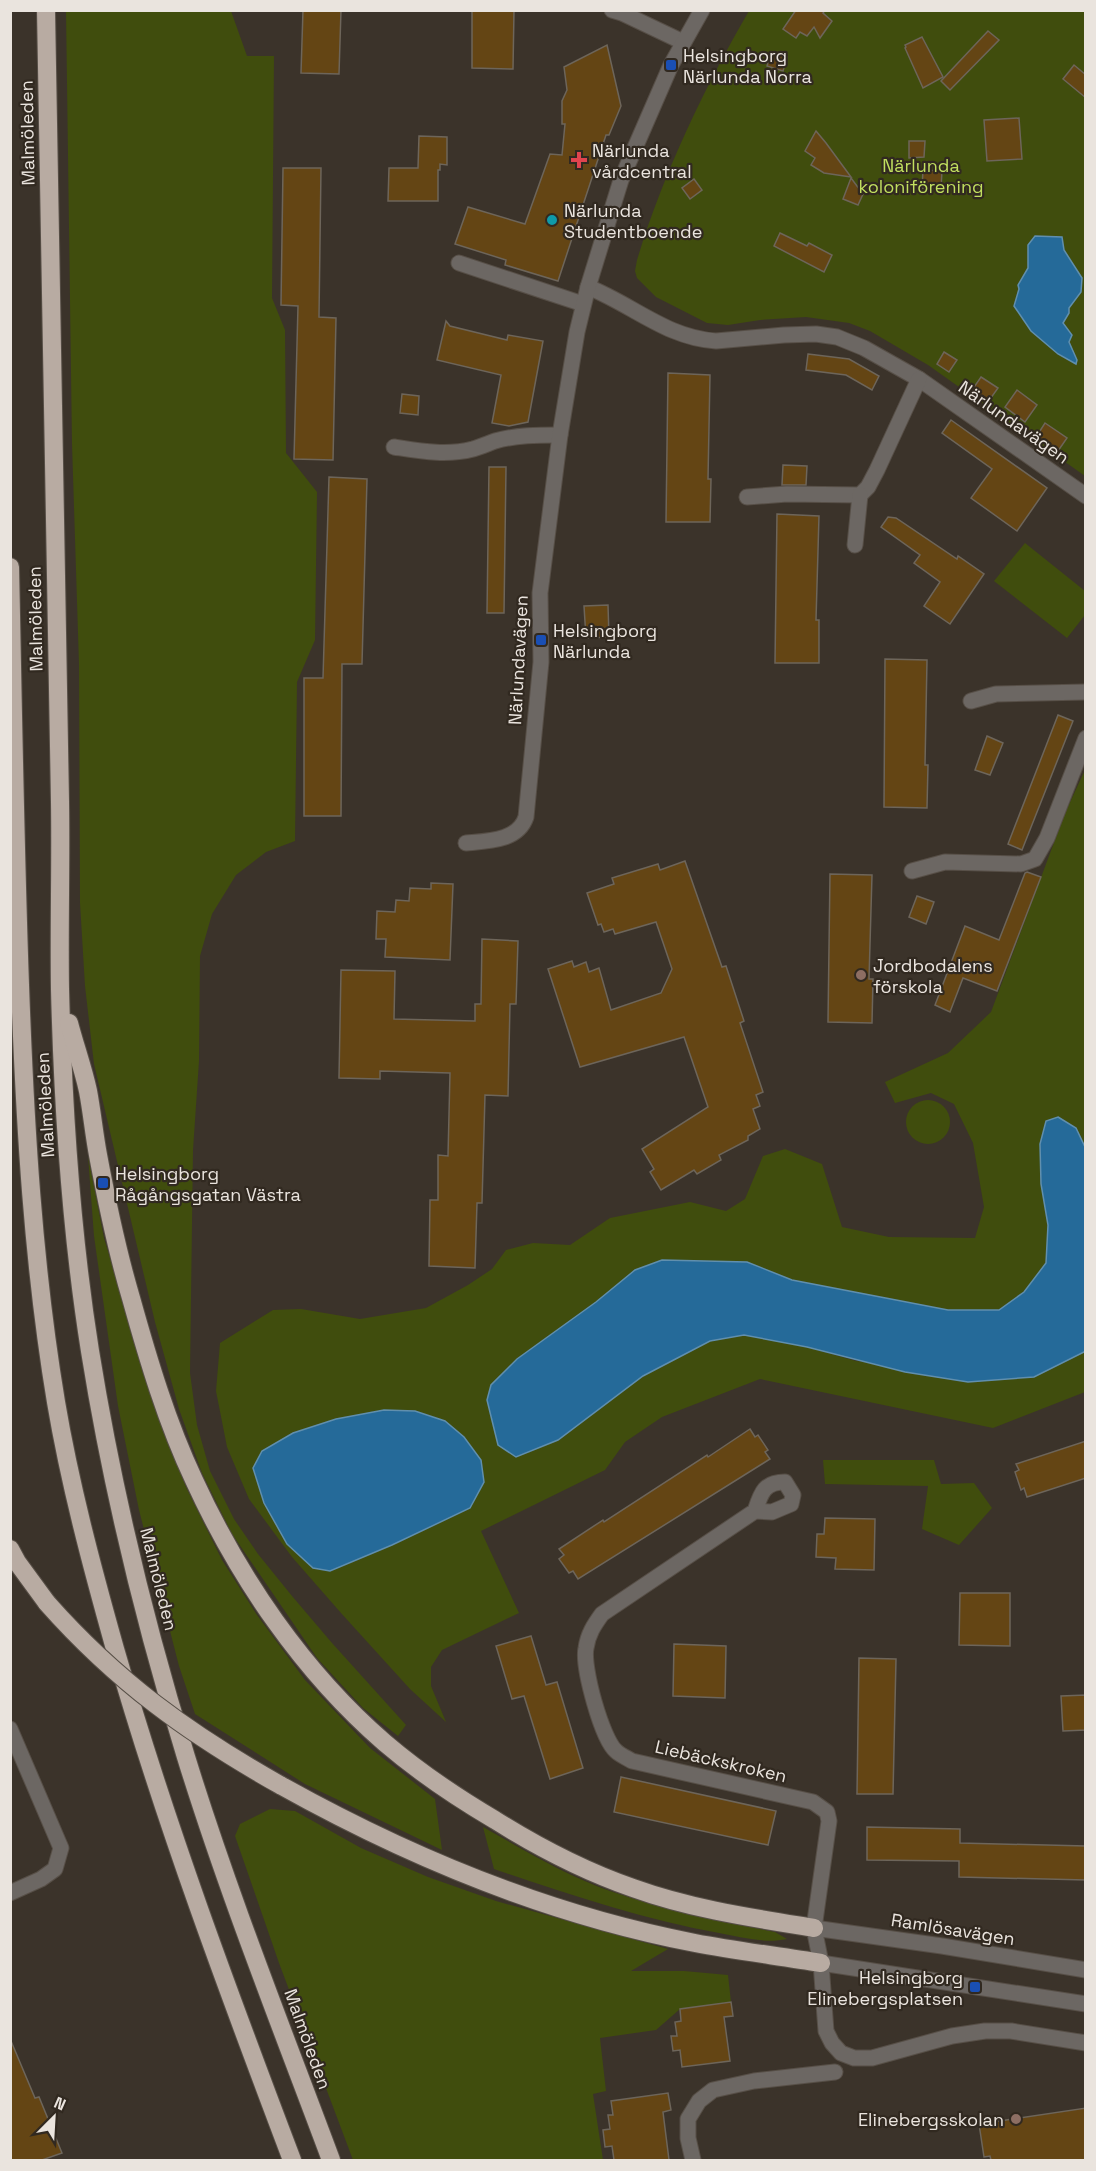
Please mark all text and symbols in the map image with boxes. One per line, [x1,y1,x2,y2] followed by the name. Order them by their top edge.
[683,44,812,88] place label: Helsingborg Närlunda Norra
[664,58,678,72] marker: Helsingborg Närlunda Norra
[15,80,39,186] street label: Malmöleden
[592,139,692,183] place label: Närlunda vårdcentral
[570,151,588,169] marker: Närlunda vårdcentral
[858,154,984,198] park label: Närlunda koloniförening
[564,199,702,243] place label: Närlunda Studentboende
[545,213,559,227] marker: Närlunda Studentboende
[954,375,1074,469] street label: Närlundavägen
[23,566,47,672] street label: Malmöleden
[503,595,533,725] street label: Närlundavägen
[553,619,657,663] place label: Helsingborg Närlunda
[534,633,548,647] marker: Helsingborg Närlunda
[873,954,993,998] place label: Jordbodalens förskola
[854,968,868,982] marker: Jordbodalens förskola
[31,1052,59,1158] street label: Malmöleden
[115,1162,301,1206] place label: Helsingborg Rågångsgatan Västra
[96,1176,110,1190] marker: Helsingborg Rågångsgatan Västra
[135,1525,183,1633] street label: Malmöleden
[653,1735,789,1787] street label: Liebäckskroken
[890,1908,1016,1950] street label: Ramlösavägen
[807,1966,963,2010] place label: Helsingborg Elinebergsplatsen
[968,1980,982,1994] marker: Helsingborg Elinebergsplatsen
[279,1986,337,2092] street label: Malmöleden
[24,2087,84,2147] north arrow
[51,2092,69,2116] text: N
[858,2108,1004,2131] place label: Elinebergsskolan
[1009,2112,1023,2126] marker: Elinebergsskolan

